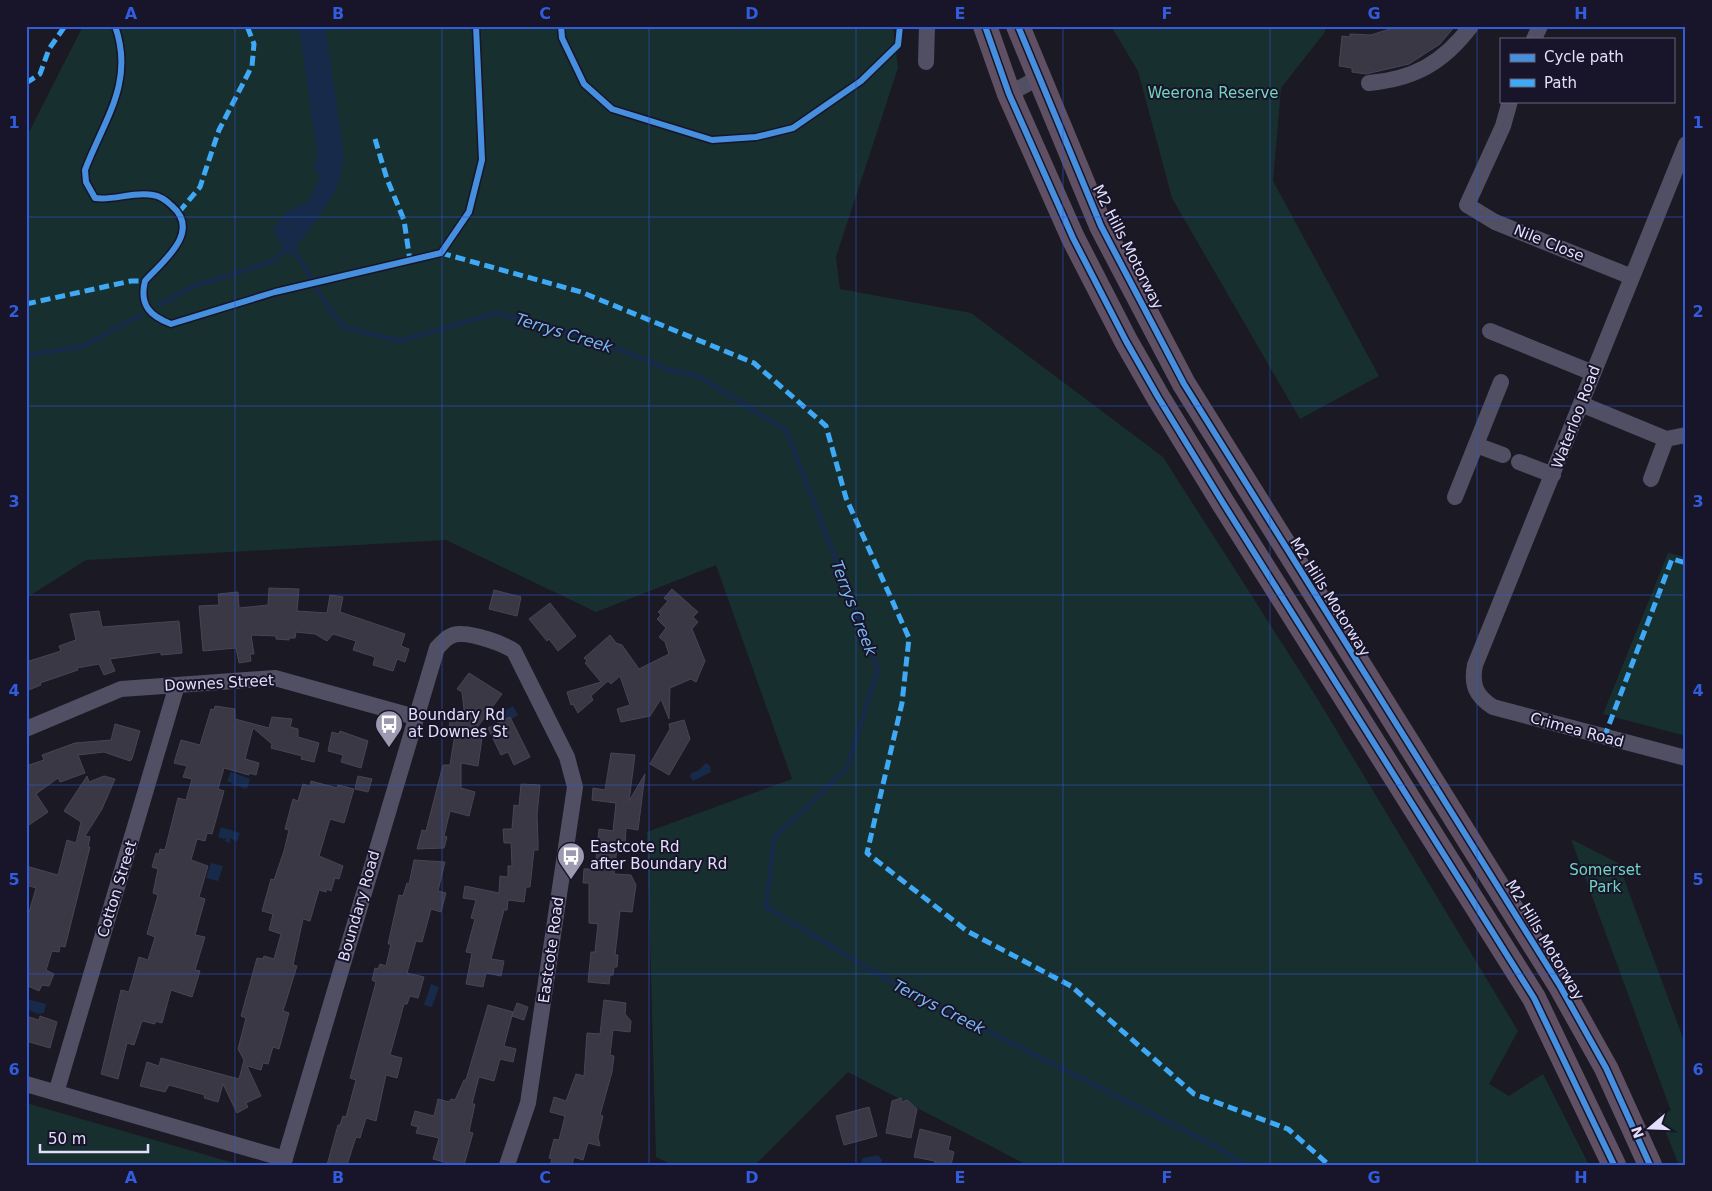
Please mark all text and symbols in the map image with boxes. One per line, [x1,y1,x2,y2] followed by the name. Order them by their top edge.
[125,4,138,23] text: A
[332,4,344,23] text: B
[539,4,551,23] text: C
[745,4,759,23] text: D
[955,4,965,23] text: E
[1162,4,1172,23] text: F
[1367,4,1381,23] text: G
[1574,4,1588,23] text: H
[1500,38,1674,102] legend
[1544,48,1624,66] text: Cycle path
[1544,74,1577,92] text: Path
[1147,84,1279,102] park label: Weerona Reserve
[8,113,20,132] text: 1
[1692,113,1704,132] text: 1
[1089,182,1167,312] street label: M2 Hills Motorway
[1511,221,1587,265] street label: Nile Close
[8,302,20,321] text: 2
[1692,302,1704,321] text: 2
[513,309,615,357] water label: Terrys Creek
[1548,363,1604,471] street label: Waterloo Road
[8,492,20,511] text: 3
[1692,492,1704,511] text: 3
[1286,534,1374,660] street label: M2 Hills Motorway
[827,558,881,659] water label: Terrys Creek
[164,671,274,695] street label: Downes Street
[8,681,20,700] text: 4
[1692,681,1704,700] text: 4
[408,706,508,741] place label: Boundary Rd at Downes St
[374,709,404,748] bus stop icon: Boundary Rd at Downes St
[1528,709,1626,751] street label: Crimea Road
[94,838,140,940] street label: Cotton Street
[590,838,727,873] place label: Eastcote Rd after Boundary Rd
[556,841,586,880] bus stop icon: Eastcote Rd after Boundary Rd
[335,848,383,964] street label: Boundary Road
[1569,861,1641,896] park label: Somerset Park
[8,870,20,889] text: 5
[1692,870,1704,889] text: 5
[1502,877,1588,1004] street label: M2 Hills Motorway
[535,896,567,1004] street label: Eastcote Road
[890,976,989,1039] water label: Terrys Creek
[8,1060,20,1079] text: 6
[1692,1060,1704,1079] text: 6
[1624,1104,1674,1154] north arrow
[40,1121,148,1153] scale bar
[1628,1124,1647,1140] text: N
[48,1130,86,1148] text: 50 m
[125,1168,138,1187] text: A
[332,1168,344,1187] text: B
[539,1168,551,1187] text: C
[745,1168,759,1187] text: D
[955,1168,965,1187] text: E
[1162,1168,1172,1187] text: F
[1367,1168,1381,1187] text: G
[1574,1168,1588,1187] text: H

